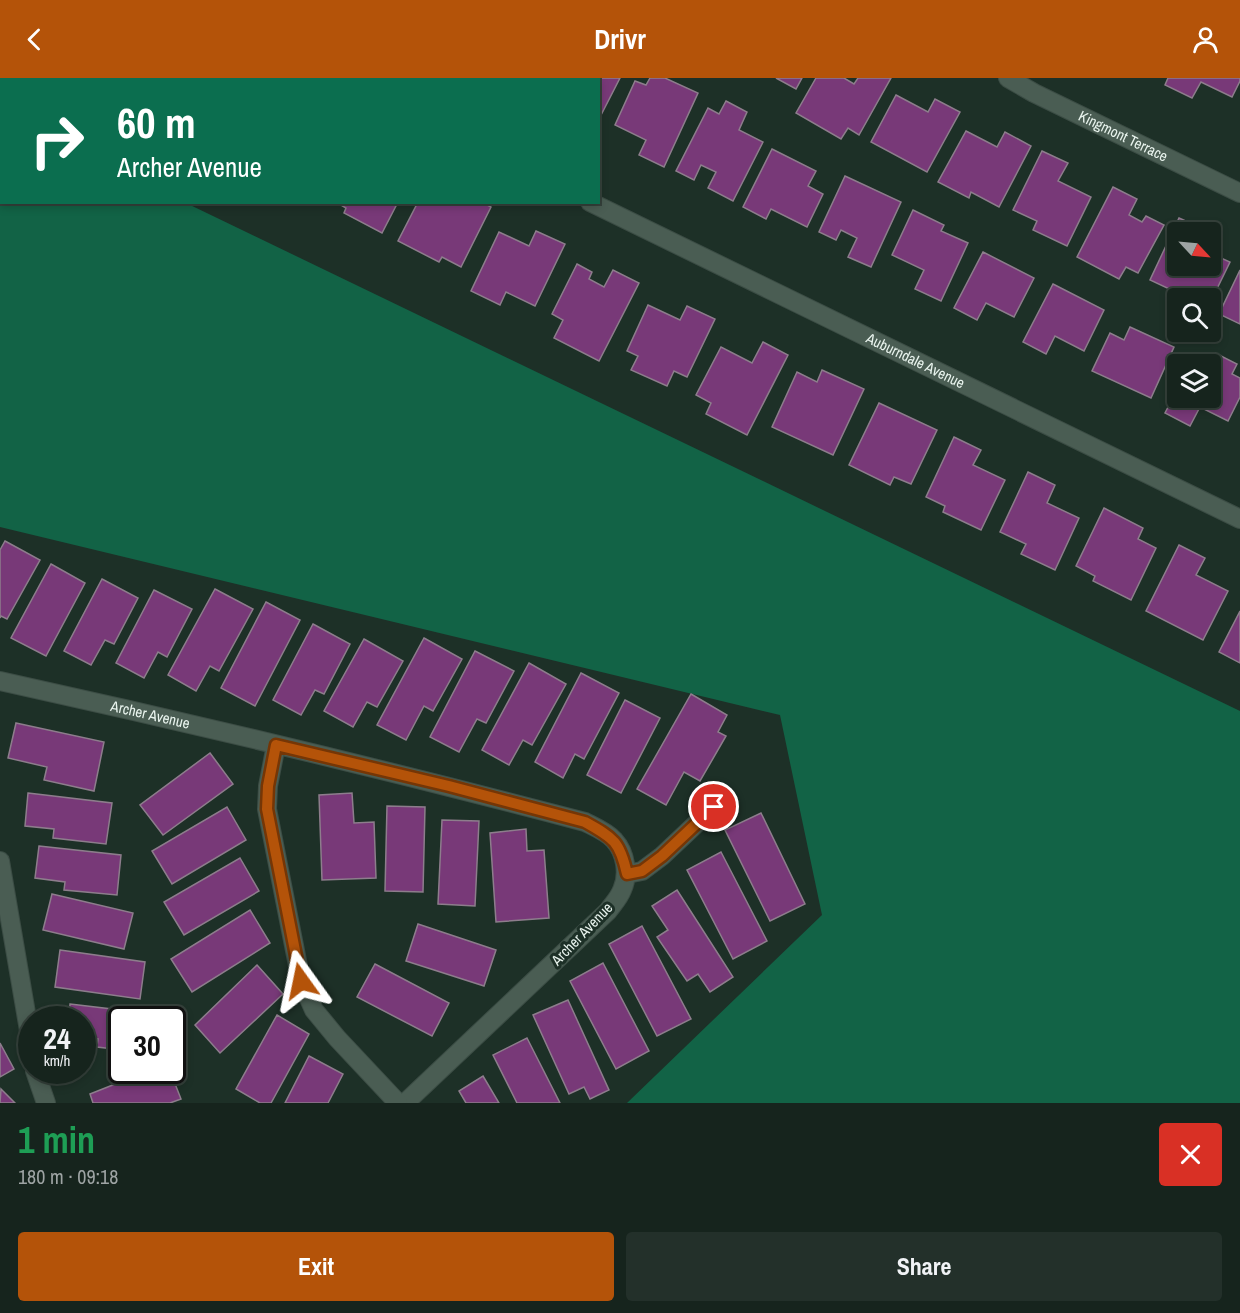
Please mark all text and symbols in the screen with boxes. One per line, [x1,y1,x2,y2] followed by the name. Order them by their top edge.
[594,21,646,57] text: Drivr
[18,23,51,56] icon: back
[1189,23,1222,56] icon: person
[117,95,196,151] text: 60 m
[18,102,96,180] icon: right
[1075,105,1172,166] street label: Kingmont Terrace
[117,149,262,185] text: Archer Avenue
[1167,222,1221,276] north arrow
[1167,222,1221,408] map controls
[1167,288,1221,342] button: search
[862,327,969,393] street label: Auburndale Avenue
[1167,354,1221,408] button: layers
[108,695,192,734] street label: Archer Avenue
[688,781,739,832] pin
[697,790,730,823] icon: arrive
[545,897,617,971] street label: Archer Avenue
[269,949,333,1013] position arrow
[108,1006,186,1084] speed limit sign: 30
[43,1018,71,1058] text: 24
[44,1050,70,1071] text: km/h
[18,1116,95,1164] text: 1 min
[1159,1123,1222,1186] button: close
[18,1163,118,1190] text: 180 m · 09:18
[18,1232,614,1301] button: Exit
[626,1232,1222,1301] button: Share

